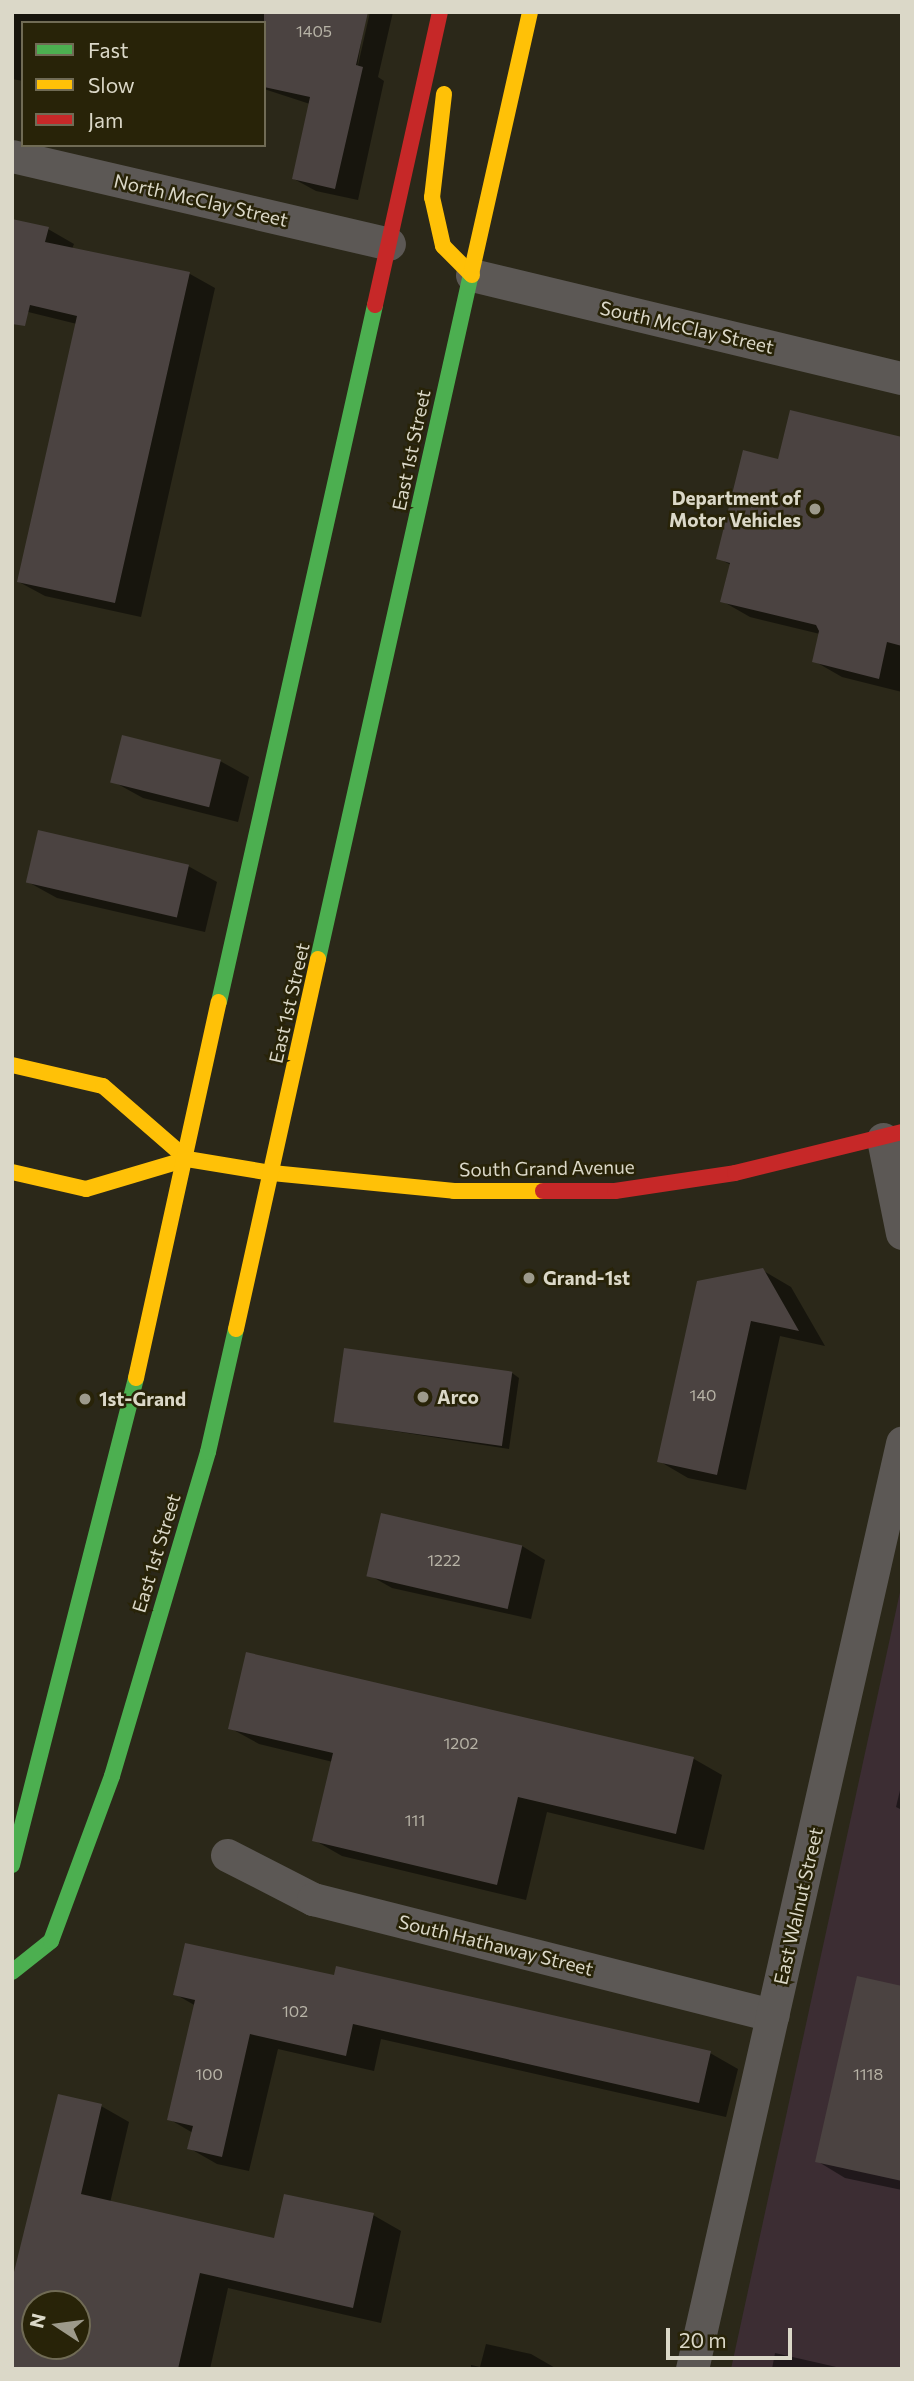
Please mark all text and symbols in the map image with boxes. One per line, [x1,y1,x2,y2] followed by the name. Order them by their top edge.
[21,21,266,147] legend
[296,21,332,41] house number: 1405
[88,37,129,62] text: Fast
[88,72,135,97] text: Slow
[88,107,123,132] text: Jam
[112,169,290,231] street label: North McClay Street
[598,296,776,358] street label: South McClay Street
[387,387,435,513] street label: East 1st Street
[669,487,801,531] place label: Department of Motor Vehicles
[807,501,823,517] marker: Department of Motor Vehicles
[264,940,314,1066] street label: East 1st Street
[459,1155,635,1181] street label: South Grand Avenue
[543,1267,630,1289] place label: Grand-1st
[521,1270,537,1286] marker: Grand-1st
[690,1385,716,1405] house number: 140
[437,1386,479,1408] place label: Arco
[99,1388,186,1410] place label: 1st-Grand
[415,1389,431,1405] marker: Arco
[77,1391,93,1407] marker: 1st-Grand
[127,1491,185,1615] street label: East 1st Street
[427,1550,461,1570] house number: 1222
[444,1733,478,1753] house number: 1202
[405,1810,425,1830] house number: 111
[769,1825,827,1987] street label: East Walnut Street
[396,1910,596,1980] street label: South Hathaway Street
[282,2001,308,2021] house number: 102
[195,2064,223,2084] house number: 100
[853,2064,883,2084] house number: 1118
[21,2290,91,2360] north arrow
[24,2311,50,2330] text: N
[669,2314,795,2358] scale bar
[679,2327,727,2352] text: 20 m

